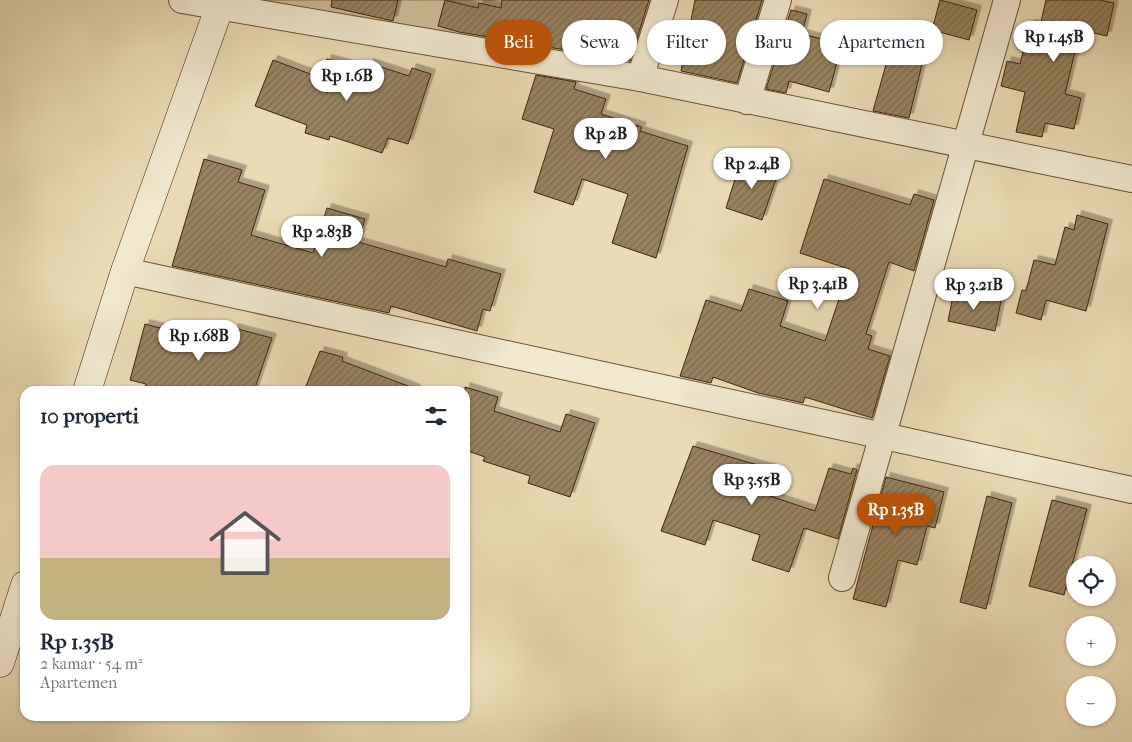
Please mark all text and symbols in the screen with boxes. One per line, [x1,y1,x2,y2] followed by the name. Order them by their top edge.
[485,20,552,65] chip: Beli
[562,20,637,65] chip: Sewa
[647,20,726,65] chip: Filter
[736,20,810,65] chip: Baru
[820,20,943,65] chip: Apartemen
[1002,20,1106,63] pin: Rp 1.45B
[1024,27,1084,46] text: Rp 1.45B
[301,59,393,102] pin: Rp 1.6B
[321,66,373,85] text: Rp 1.6B
[571,118,641,160] pin: Rp 2B
[585,124,627,143] text: Rp 2B
[706,148,798,190] pin: Rp 2.4B
[724,154,780,173] text: Rp 2.4B
[270,216,374,258] pin: Rp 2.83B
[292,222,352,241] text: Rp 2.83B
[766,268,870,310] pin: Rp 3.41B
[922,268,1026,311] pin: Rp 3.21B
[788,274,848,293] text: Rp 3.41B
[945,275,1003,294] text: Rp 3.21B
[147,320,251,362] pin: Rp 1.68B
[169,326,229,345] text: Rp 1.68B
[422,402,450,430] icon: filters
[40,404,139,428] text: 10 properti
[700,464,804,506] pin: Rp 3.55B
[724,470,780,489] text: Rp 3.55B
[844,494,948,536] pin: Rp 1.35B
[200,498,290,588] icon: home
[868,500,924,519] text: Rp 1.35B
[1066,556,1116,726] map controls
[1066,556,1116,606] button: locate
[1066,616,1116,666] button: +
[40,630,114,654] text: Rp 1.35B
[40,654,142,673] text: 2 kamar · 54 m²
[40,673,117,692] text: Apartemen
[1066,676,1116,726] button: −

